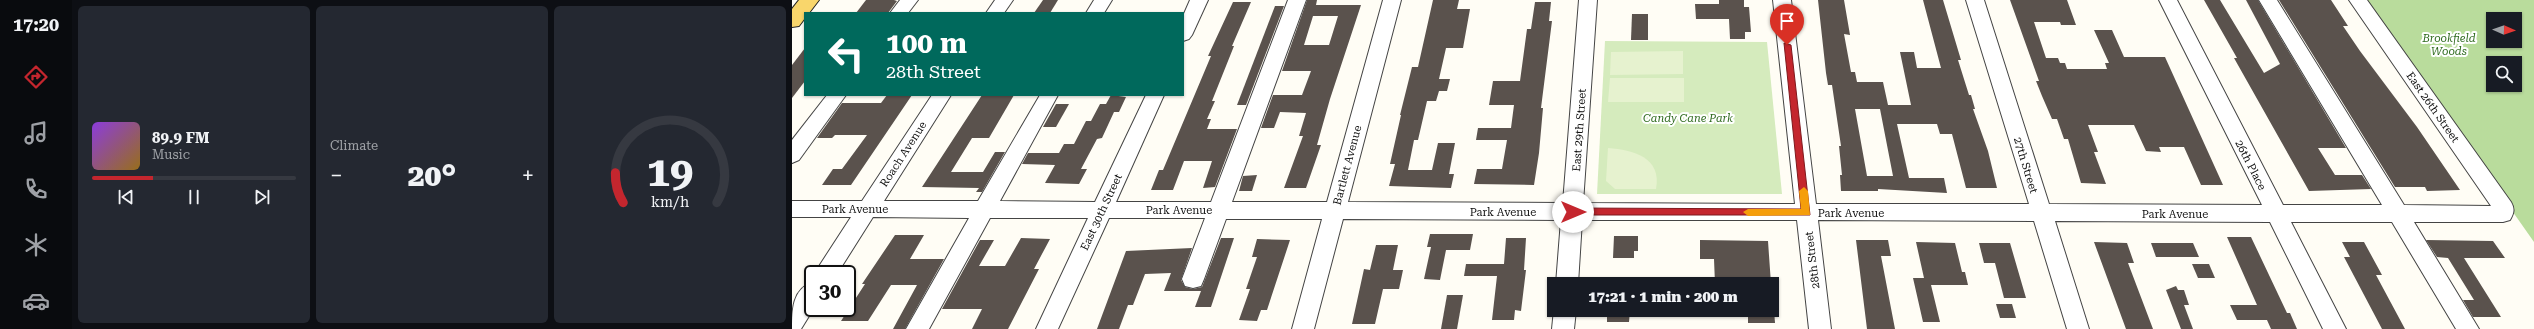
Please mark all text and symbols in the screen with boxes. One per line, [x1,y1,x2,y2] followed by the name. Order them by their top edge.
[1770,4,1804,45] pin
[1776,10,1798,32] icon: arrive
[2486,12,2522,48] north arrow
[2486,12,2522,92] map controls
[13,14,59,35] text: 17:20
[886,27,967,60] text: 100 m
[820,28,872,80] icon: left
[2421,32,2476,58] park label: Brookfield Woods
[2486,56,2522,92] button: search
[886,61,981,82] text: 28th Street
[22,63,50,91] icon: directions
[2403,70,2462,145] street label: East 26th Street
[1570,88,1589,172] street label: East 29th Street
[1643,112,1733,125] park label: Candy Cane Park
[22,119,50,147] icon: music
[877,119,929,189] street label: Roach Avenue
[1331,124,1364,206] street label: Bartlett Avenue
[152,129,209,147] text: 89.9 FM
[2011,136,2040,195] street label: 27th Street
[330,138,378,153] text: Climate
[2232,138,2269,193] street label: 26th Place
[647,146,693,195] text: 19
[152,147,190,162] text: Music
[408,158,456,193] text: 20°
[330,163,342,188] text: −
[522,163,534,188] text: +
[1078,172,1125,253] street label: East 30th Street
[22,175,50,203] icon: phone
[115,186,137,208] icon: previous
[183,186,205,208] icon: pause
[251,186,273,208] icon: next
[1552,191,1594,233] position arrow
[651,193,689,209] text: km/h
[822,203,888,216] street label: Park Avenue
[1146,204,1212,217] street label: Park Avenue
[1470,206,1536,219] street label: Park Avenue
[1818,207,1884,220] street label: Park Avenue
[2142,208,2208,221] street label: Park Avenue
[1803,230,1822,289] street label: 28th Street
[22,231,50,259] icon: climate
[804,265,856,317] speed limit sign: 30
[22,287,50,315] icon: car
[1588,288,1738,306] text: 17:21 · 1 min · 200 m

